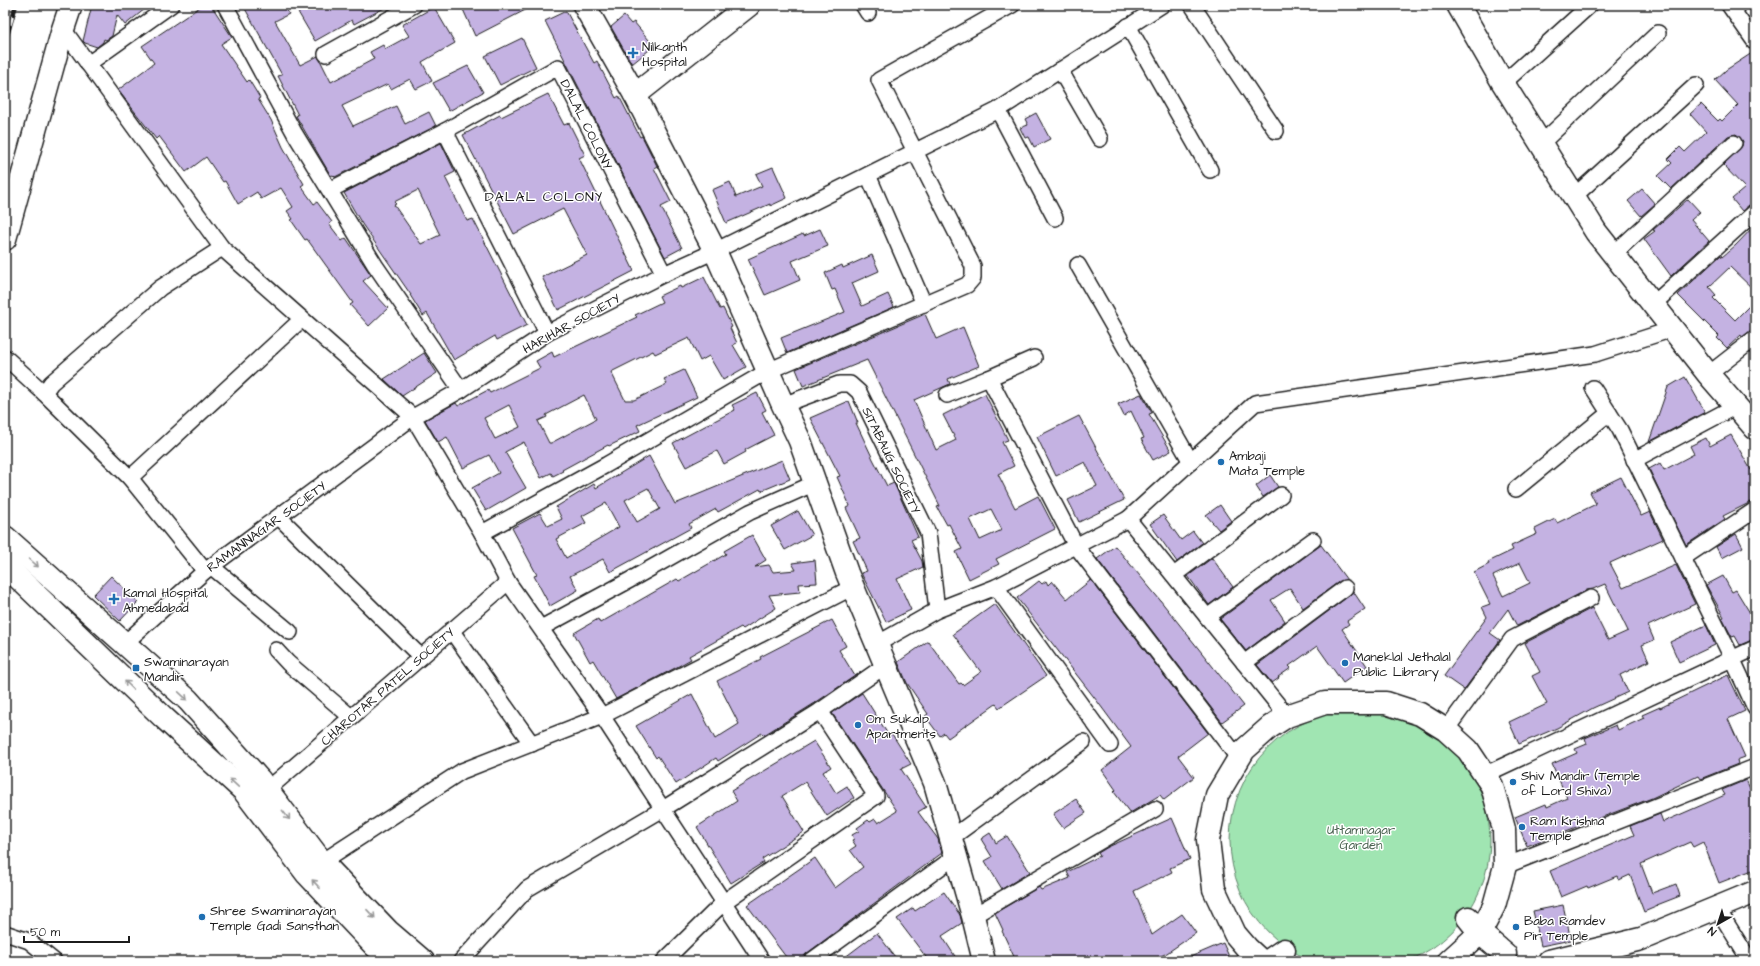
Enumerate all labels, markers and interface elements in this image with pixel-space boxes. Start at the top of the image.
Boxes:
place label: Nilkanth Hospital [642,38,688,71]
marker: Nilkanth Hospital [627,47,639,59]
street label: DALAL COLONY [556,76,617,173]
district label: DALAL COLONY [485,187,603,207]
street label: HARIHAR SOCIETY [519,290,624,358]
street label: SITABAUG SOCIETY [857,404,925,517]
place label: Ambaji Mata Temple [1229,447,1305,480]
marker: Ambaji Mata Temple [1216,457,1226,467]
street label: RAMANNAGAR SOCIETY [203,477,330,576]
one-way arrow [29,558,39,567]
place label: Kamal Hospital, Ahmedabad [123,584,209,617]
marker: Kamal Hospital, Ahmedabad [108,593,120,605]
street label: CHAROTAR PATEL SOCIETY [317,624,458,750]
place label: Maneklal Jethalal Public Library [1353,648,1451,682]
place label: Swaminarayan Mandir [144,653,229,686]
marker: Maneklal Jethalal Public Library [1340,658,1350,668]
marker: Swaminarayan Mandir [131,663,141,673]
one-way arrow [124,680,134,690]
one-way arrow [178,691,188,701]
place label: Om Sukalp Apartments [866,710,937,743]
marker: Om Sukalp Apartments [853,720,863,730]
place label: Shiv Mandir (Temple of Lord Shiva) [1521,767,1640,800]
marker: Shiv Mandir (Temple of Lord Shiva) [1508,777,1518,787]
one-way arrow [230,779,240,788]
one-way arrow [282,810,291,821]
place label: Ram Krishna Temple [1530,812,1605,845]
park label: Uttamnagar Garden [1327,821,1395,854]
marker: Ram Krishna Temple [1517,822,1527,832]
one-way arrow [311,879,321,889]
place label: Shree Swaminarayan Temple Gadi Sansthan [210,902,340,935]
north arrow [1698,904,1738,944]
one-way arrow [366,909,376,919]
marker: Shree Swaminarayan Temple Gadi Sansthan [197,912,207,922]
place label: Baba Ramdev Pir Temple [1524,912,1606,945]
scale bar [24,918,129,944]
marker: Baba Ramdev Pir Temple [1511,922,1521,932]
text: N [1705,923,1719,939]
text: 50 m [30,924,61,941]

